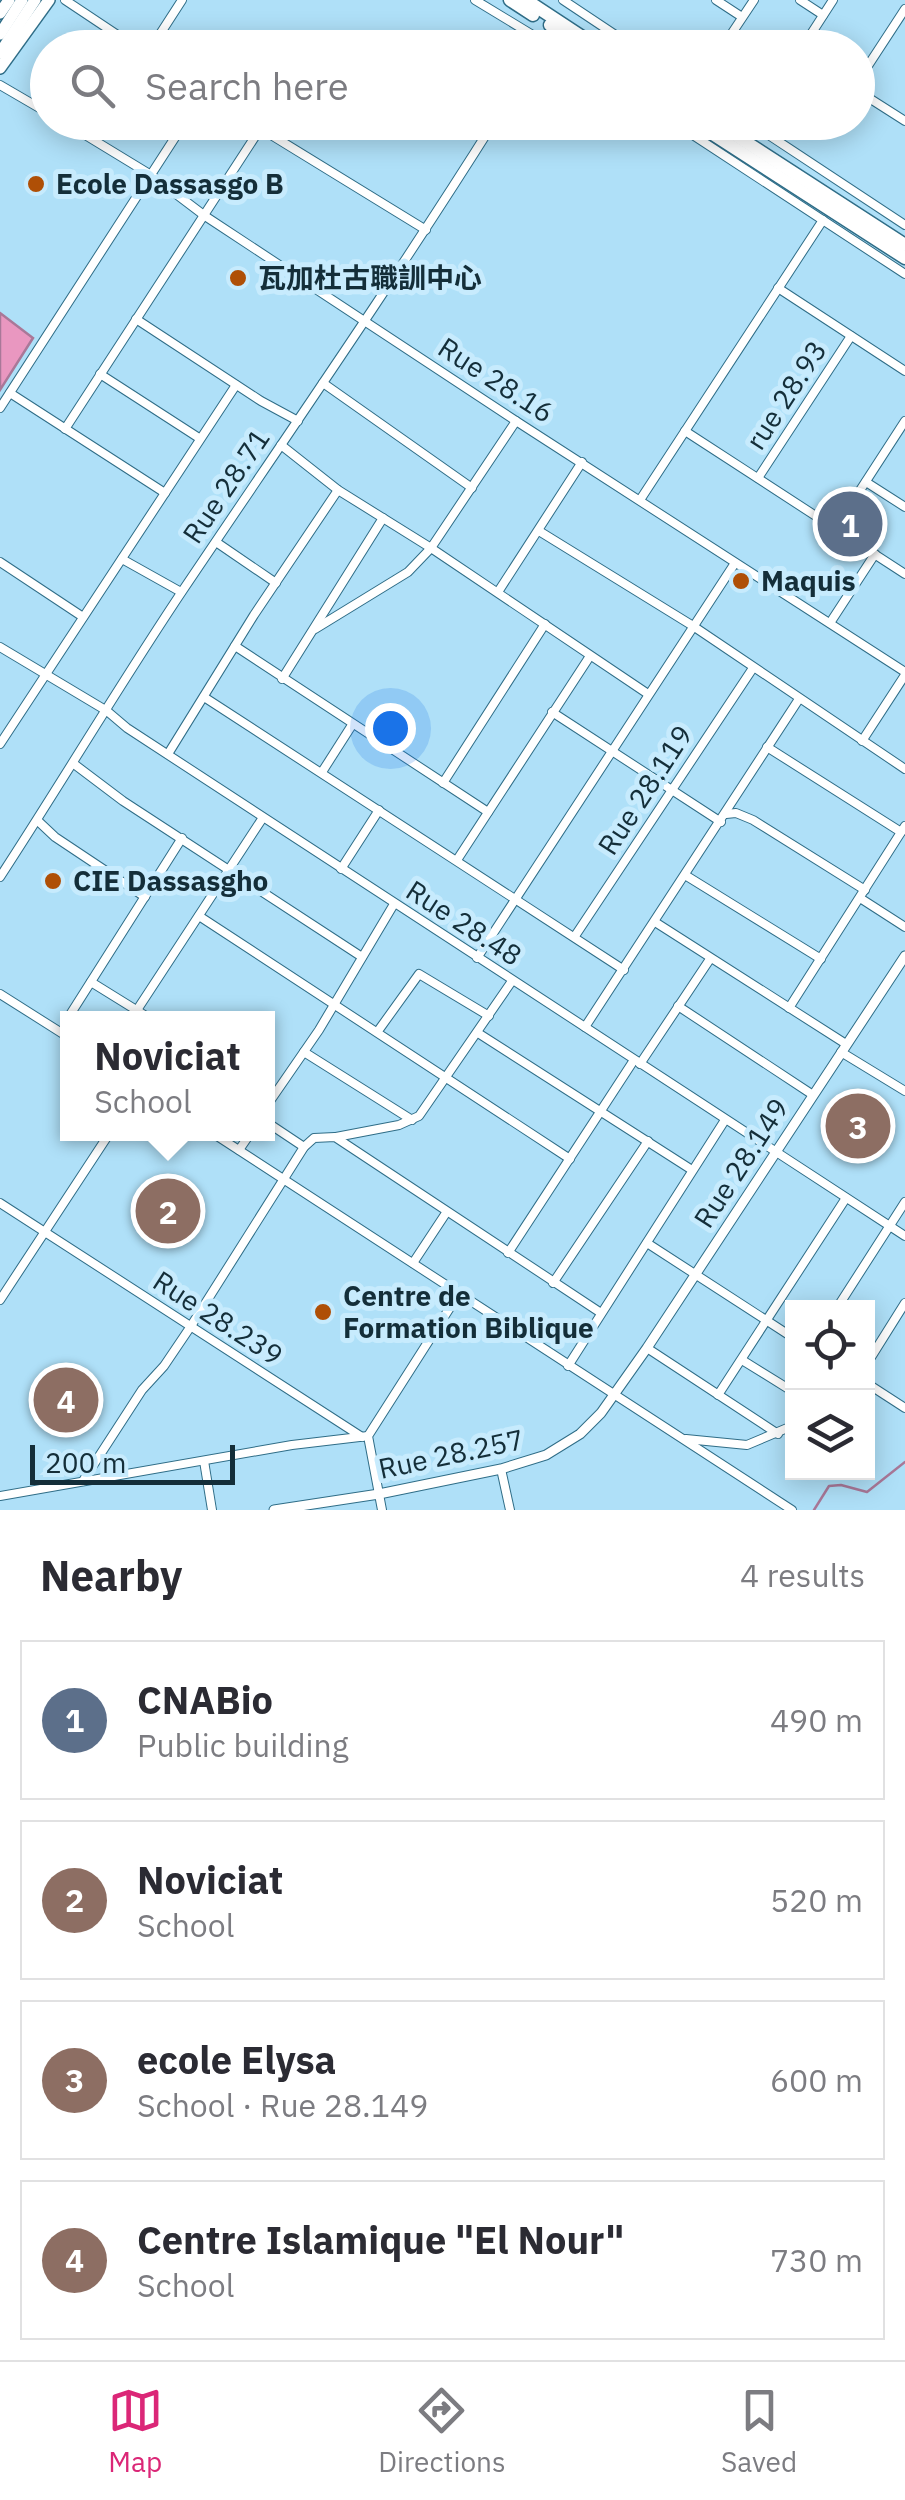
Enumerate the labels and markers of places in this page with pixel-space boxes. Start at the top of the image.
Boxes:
place label: Ecole Dassasgo B [56,165,284,202]
marker: Ecole Dassasgo B [25,173,47,195]
place label: 瓦加杜古職訓中心 [258,259,482,296]
marker: 瓦加杜古職訓中心 [227,267,249,289]
pin: 1 [818,486,882,562]
place label: Maquis [761,562,856,599]
marker: Maquis [730,570,752,592]
place label: CIE Dassasgho [73,862,268,899]
marker: CIE Dassasgho [42,870,64,892]
pin: 3 [826,1088,890,1164]
pin: 2 [136,1174,200,1248]
place label: Centre de Formation Biblique [343,1277,594,1346]
marker: Centre de Formation Biblique [312,1301,334,1323]
pin: 4 [34,1362,98,1438]

